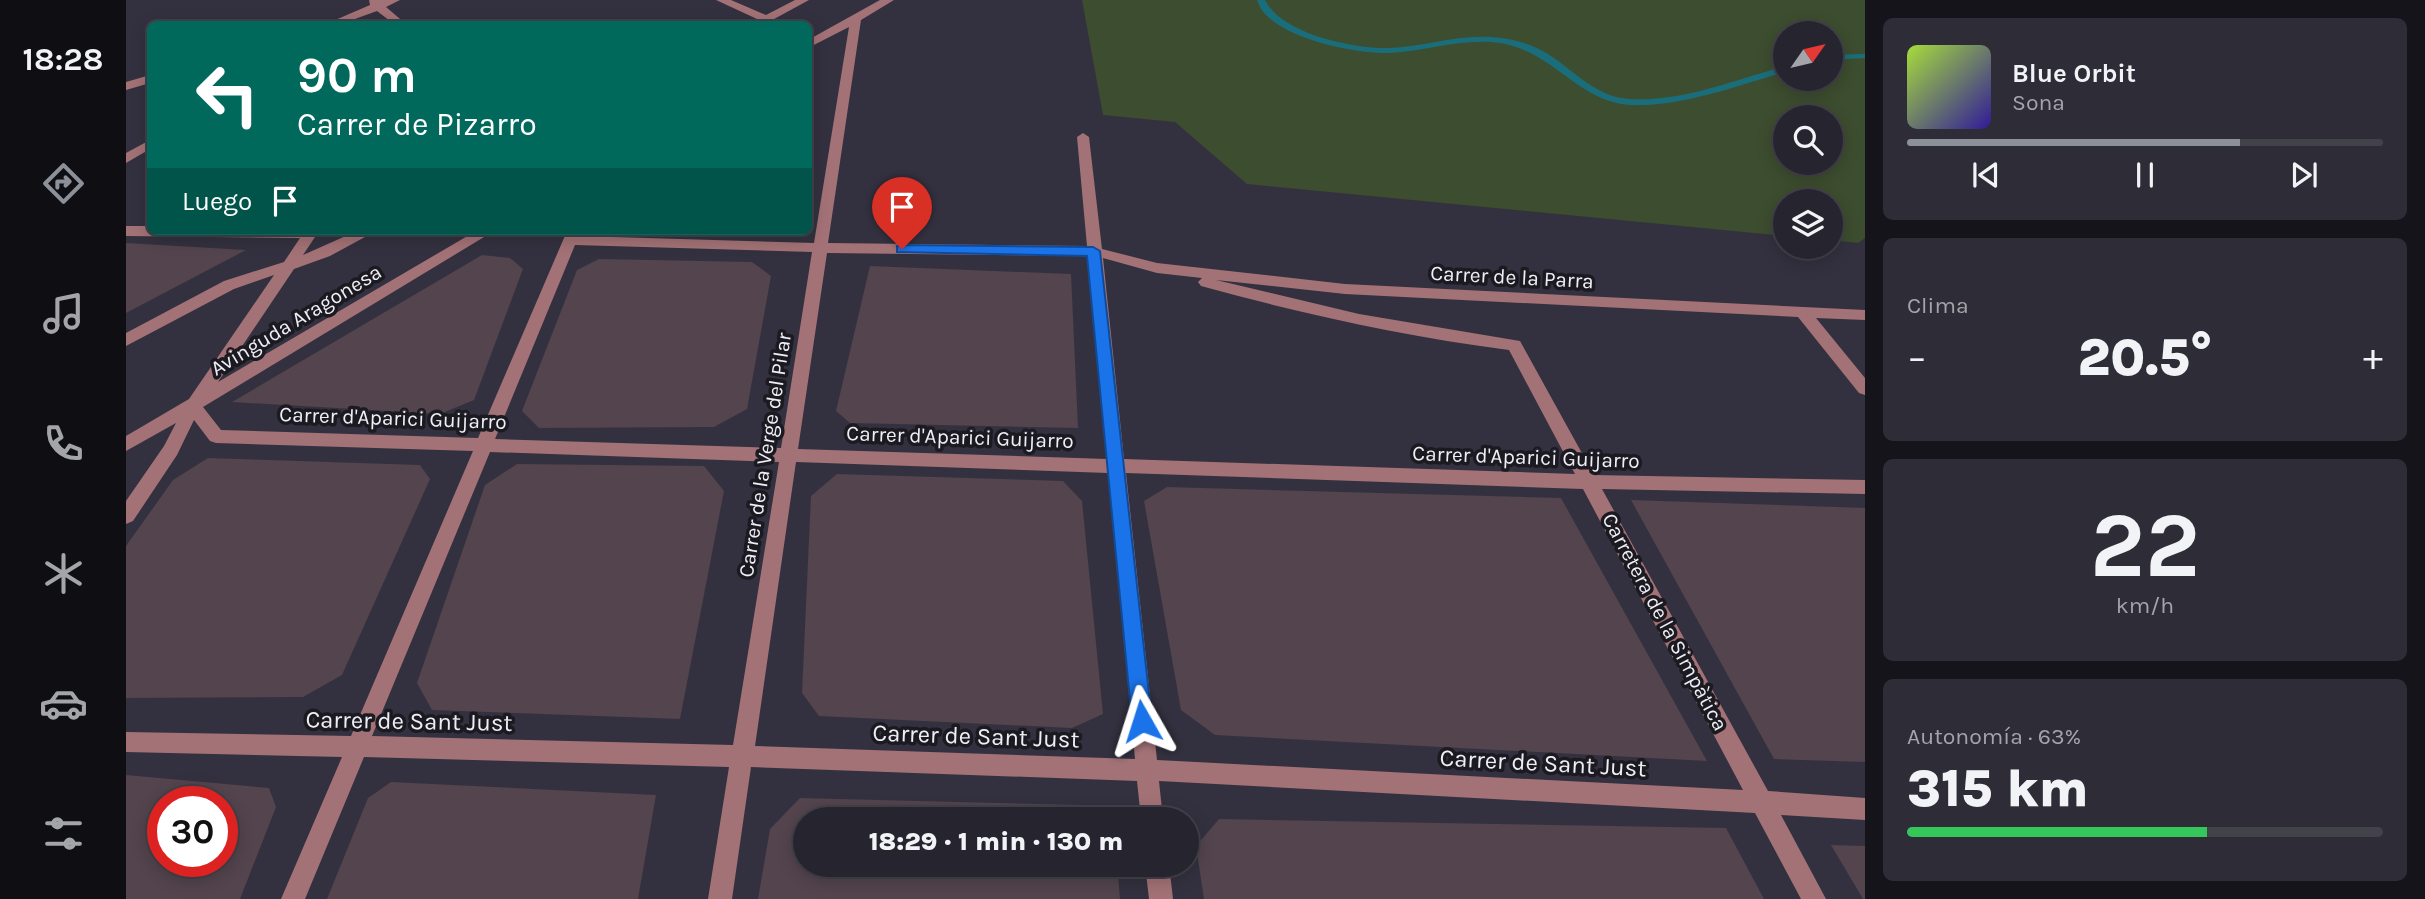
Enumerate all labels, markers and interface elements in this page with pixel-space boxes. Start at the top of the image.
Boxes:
north arrow [1773,21,1843,91]
map controls [1773,21,1843,259]
text: 18:28 [23,41,103,78]
text: 90 m [297,47,417,104]
icon: left [182,49,273,140]
text: Blue Orbit [2012,58,2136,89]
text: Sona [2012,89,2065,116]
button: search [1773,105,1843,175]
text: Carrer de Pizarro [297,106,537,143]
icon: previous [1967,156,2005,194]
icon: pause [2126,156,2164,194]
icon: next [2285,156,2323,194]
icon: directions [39,159,88,208]
pin [872,177,932,249]
icon: arrive [266,182,304,220]
text: Luego [182,186,252,217]
icon: arrive [883,188,921,226]
button: layers [1773,189,1843,259]
street label: Avinguda Aragonesa [206,259,386,381]
street label: Carrer de la Parra [1430,261,1594,293]
icon: music [39,289,88,338]
text: Clima [1907,292,1969,319]
text: 20.5° [2077,327,2213,388]
street label: Carrer de la Verge del Pilar [734,331,796,579]
text: − [1907,335,1927,380]
text: + [2363,335,2383,380]
street label: Carrer d'Aparici Guijarro [279,402,507,434]
icon: phone [39,419,88,468]
street label: Carrer d'Aparici Guijarro [846,421,1074,453]
street label: Carrer d'Aparici Guijarro [1412,441,1640,473]
text: 22 [2090,493,2200,599]
street label: Carretera de la Simpàtica [1597,509,1733,735]
icon: climate [39,549,88,598]
text: km/h [2116,592,2174,619]
icon: car [39,679,88,728]
position arrow [1105,684,1179,758]
street label: Carrer de Sant Just [305,705,513,737]
street label: Carrer de Sant Just [872,718,1080,754]
text: Autonomía · 63% [1907,723,2081,750]
street label: Carrer de Sant Just [1439,744,1647,782]
text: 315 km [1907,758,2089,819]
speed limit sign: 30 [147,786,238,877]
icon: filters [39,809,88,858]
text: 18:29 · 1 min · 130 m [869,826,1123,857]

